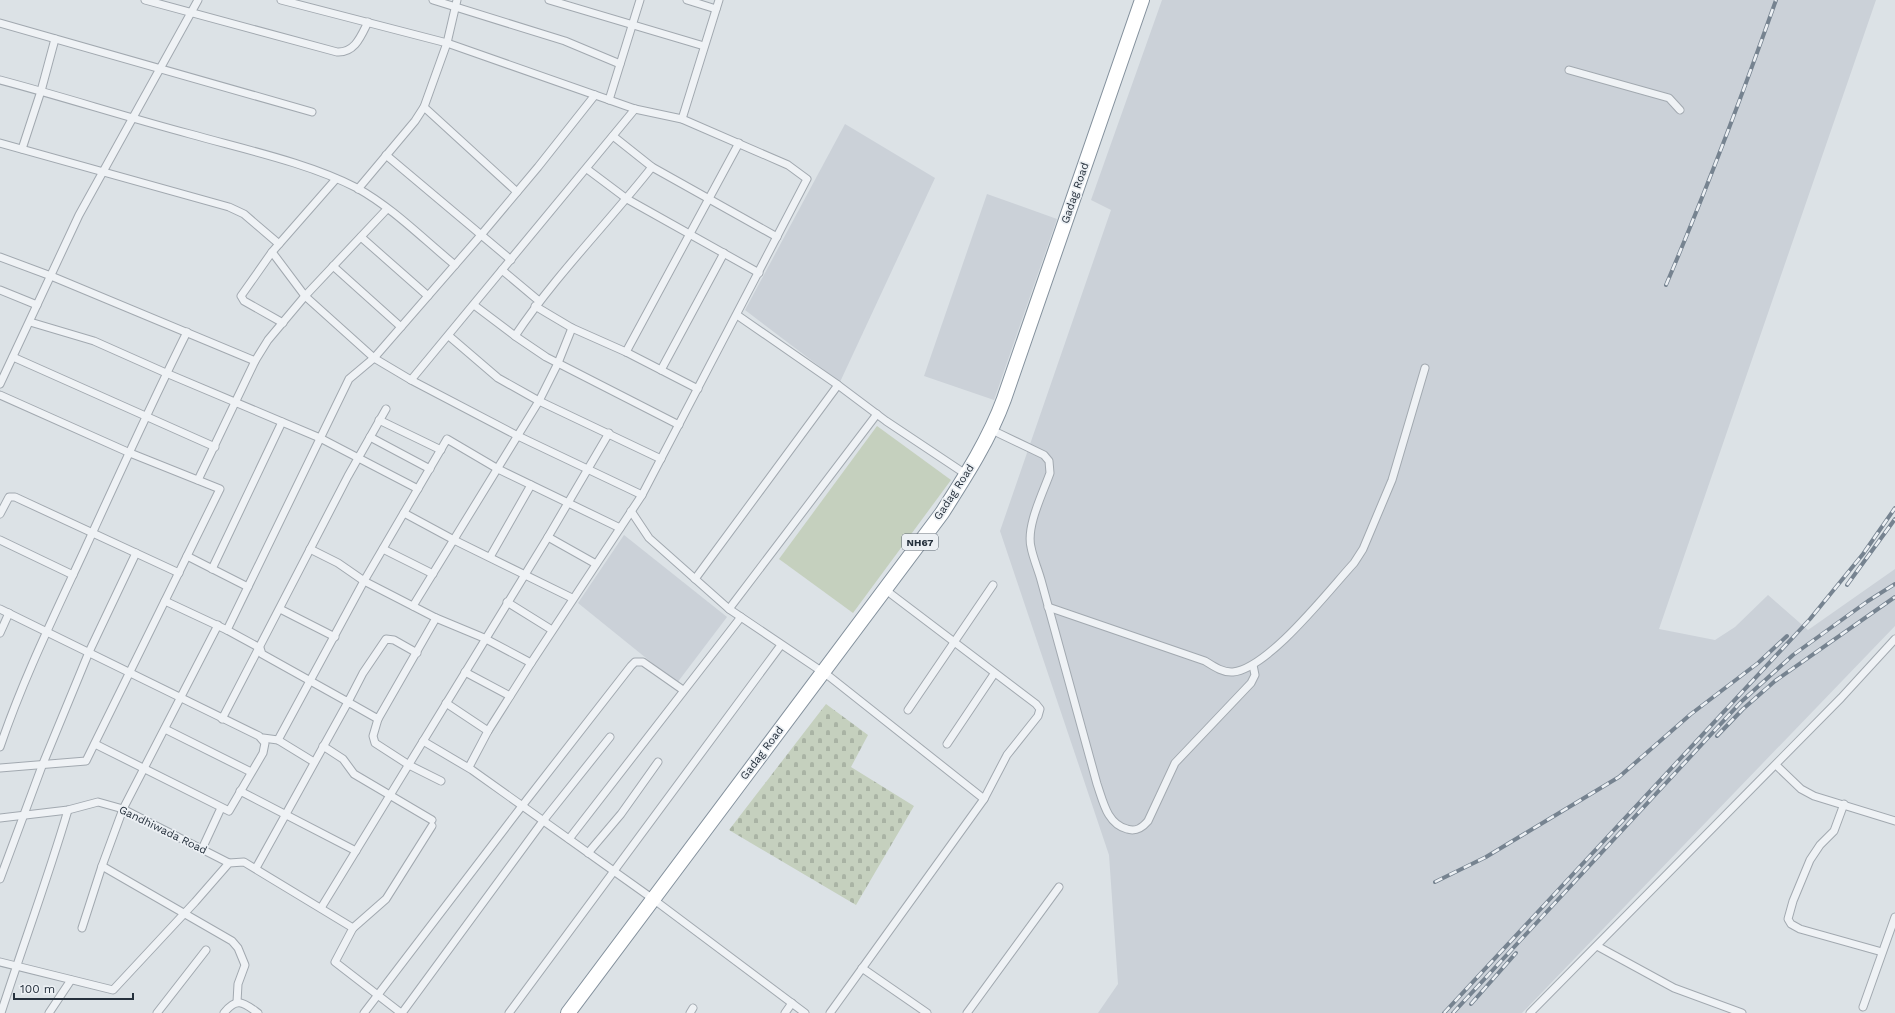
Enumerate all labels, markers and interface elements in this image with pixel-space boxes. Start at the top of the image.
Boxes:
street label: Gadag Road [1058,161,1092,225]
street label: Gadag Road [931,462,977,522]
road number: NH67 [902,534,938,550]
street label: Gadag Road [738,724,786,782]
street label: Gandhiwada Road [117,803,209,857]
scale bar [14,975,133,1001]
text: 100 m [20,982,55,996]

